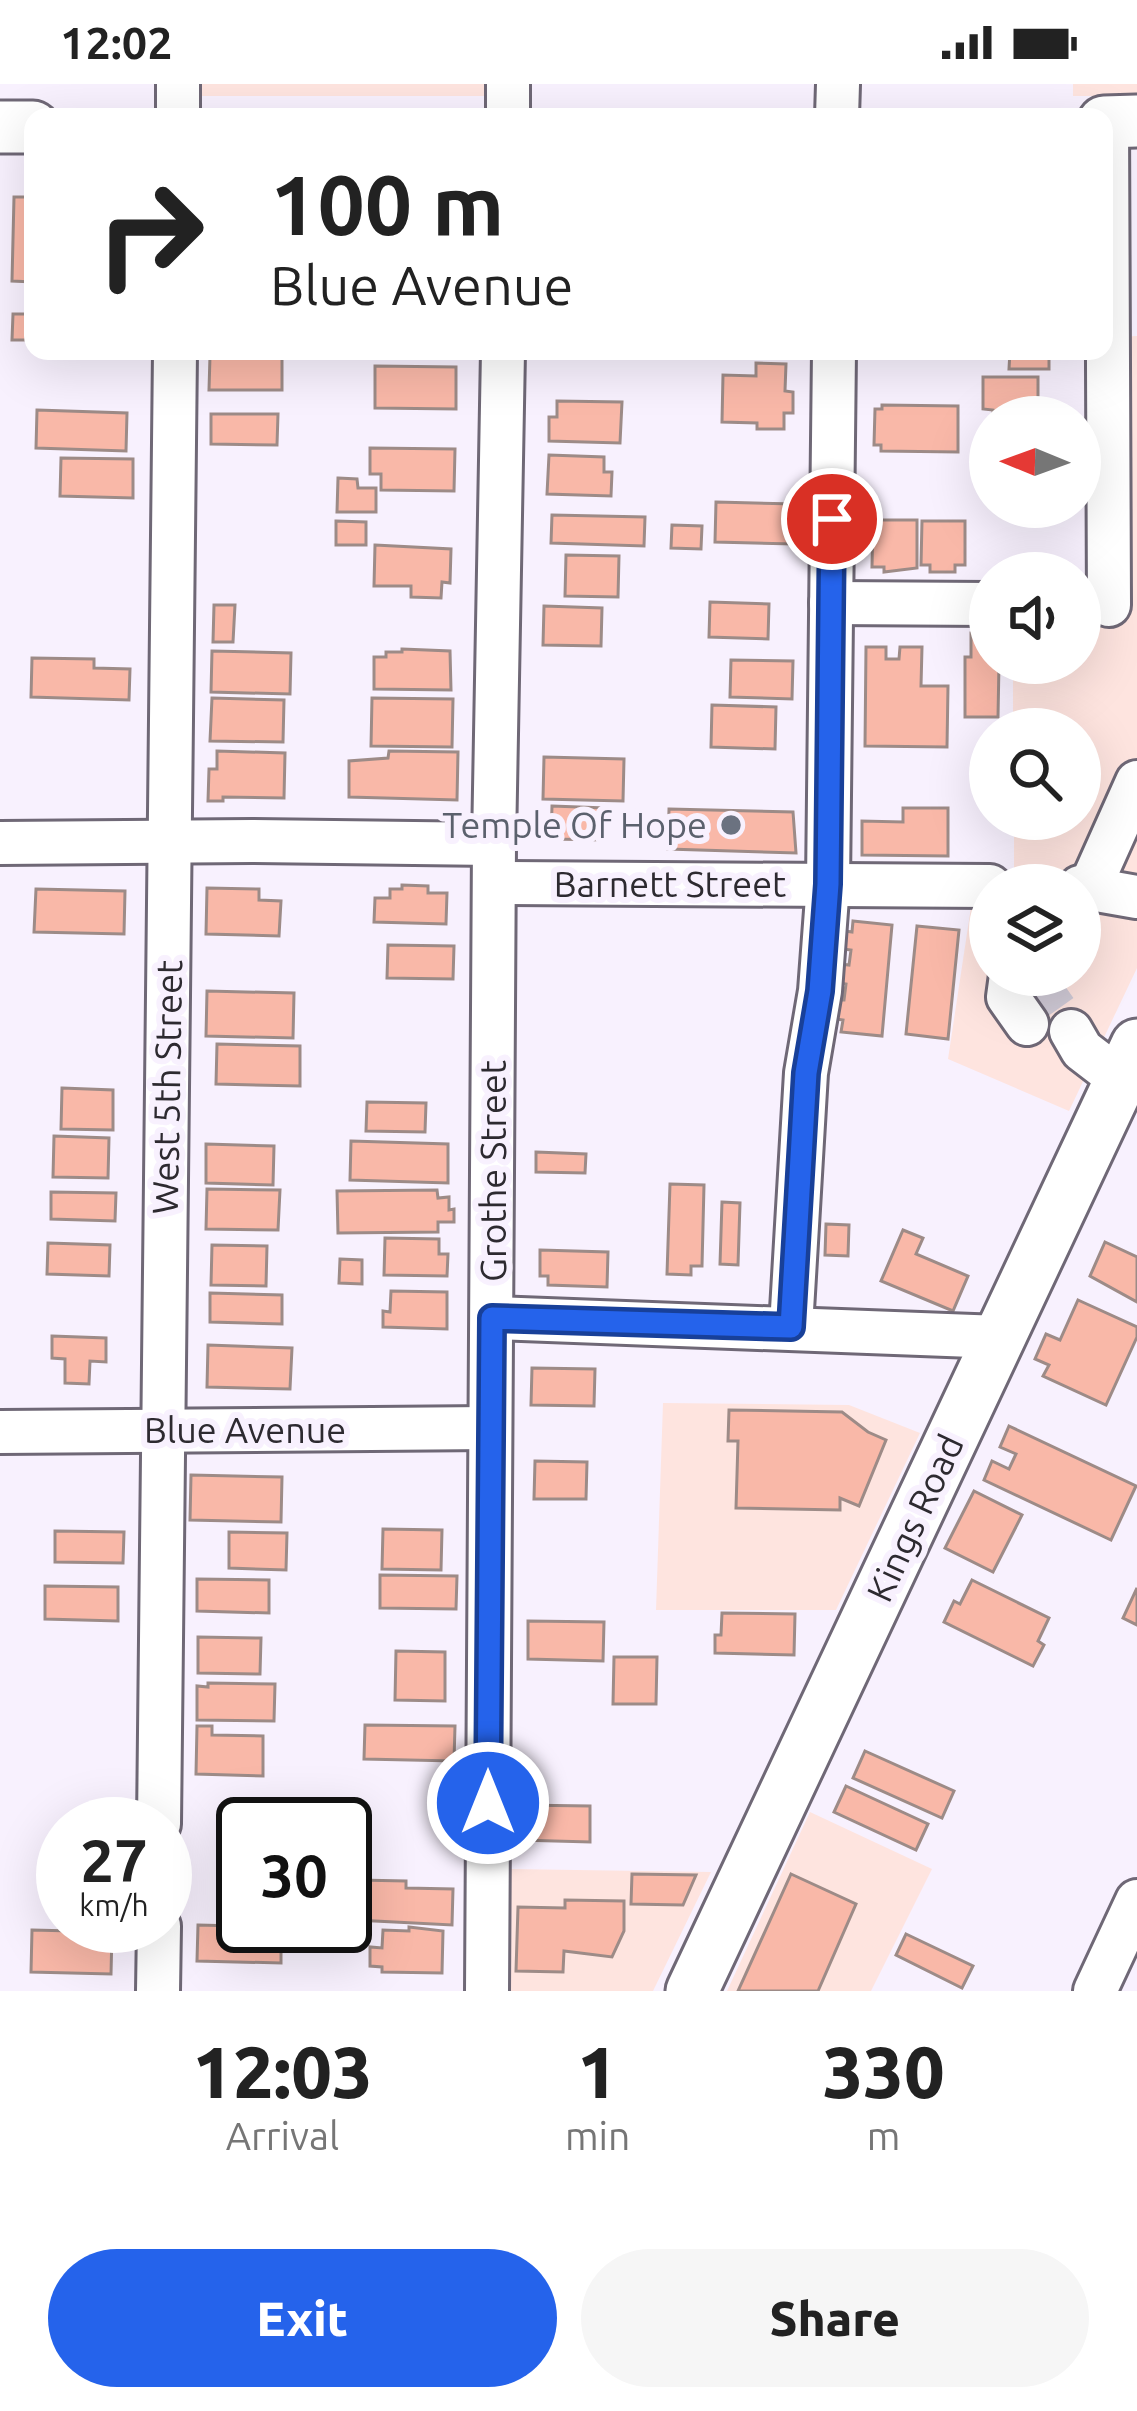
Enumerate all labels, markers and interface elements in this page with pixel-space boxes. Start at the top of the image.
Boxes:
text: 12:02 [60,17,173,68]
icon: right [72,156,228,312]
text: 100 m [270,157,504,251]
text: Blue Avenue [270,255,573,315]
north arrow [969,396,1101,528]
map controls [969,396,1101,996]
pin [781,468,883,570]
icon: arrive [799,486,865,552]
button: sound [969,552,1101,684]
button: search [969,708,1101,840]
place label: Temple Of Hope [442,804,707,845]
marker: Temple Of Hope [718,812,744,838]
street label: Barnett Street [554,863,786,904]
button: layers [969,864,1101,996]
street label: West 5th Street [144,959,189,1215]
street label: Grothe Street [472,1060,513,1282]
street label: Blue Avenue [144,1409,346,1450]
street label: Kings Road [858,1428,971,1608]
position arrow [425,1740,551,1866]
speed limit sign: 30 [216,1797,372,1953]
text: 27 [80,1826,148,1893]
text: km/h [79,1888,149,1922]
text: 12:03 [192,2031,373,2112]
text: 1 [577,2031,618,2112]
text: 330 [823,2031,945,2112]
text: Arrival [226,2114,339,2157]
text: min [565,2114,630,2157]
text: m [867,2114,900,2157]
button: Exit [48,2249,557,2387]
button: Share [581,2249,1089,2387]

